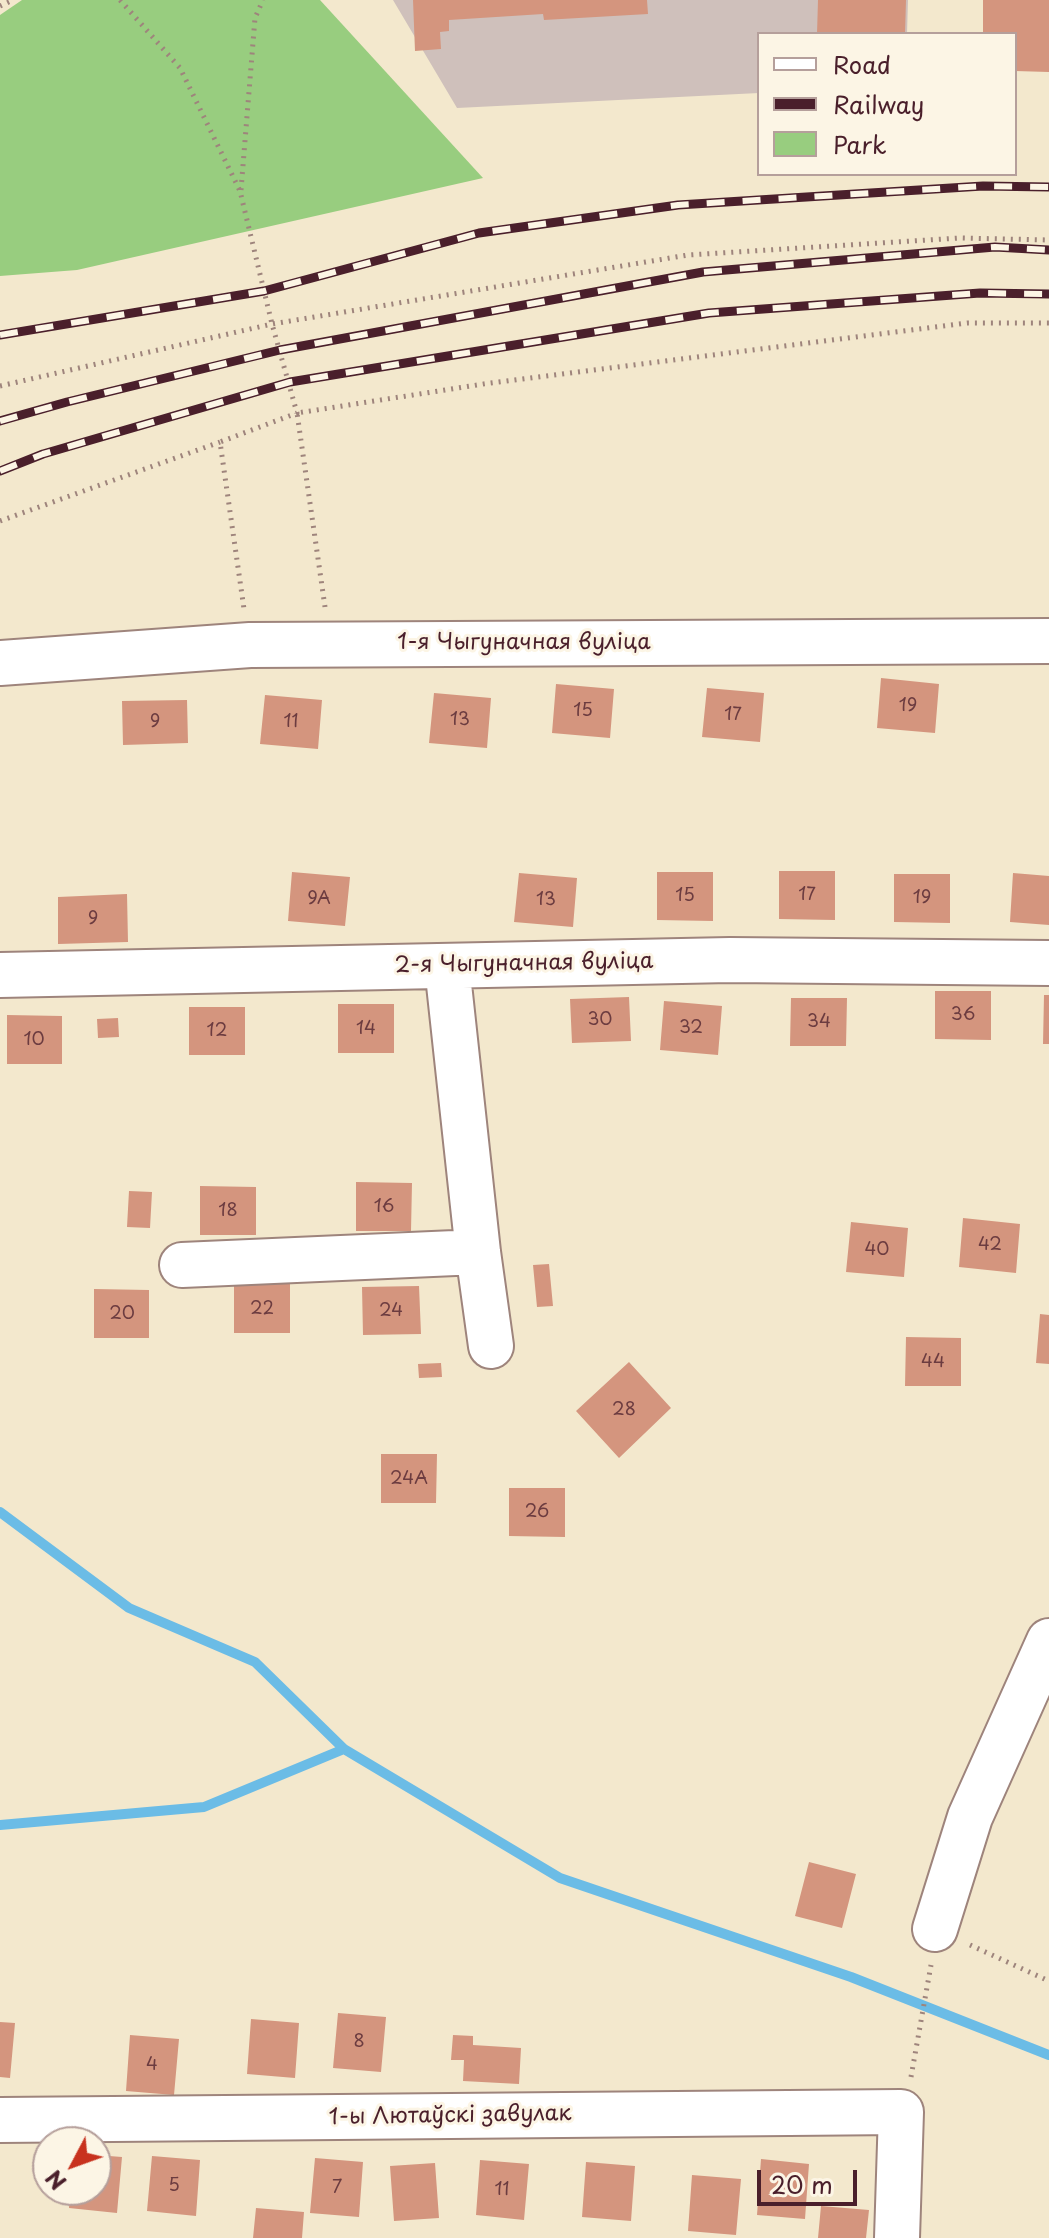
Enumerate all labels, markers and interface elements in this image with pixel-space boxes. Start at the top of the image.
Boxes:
legend [757,32,1017,176]
text: Road [833,46,891,82]
text: Railway [833,86,924,122]
text: Park [833,126,887,162]
street label: 1-я Чыгуначная вуліца [397,630,651,656]
house number: 19 [899,695,917,717]
house number: 15 [573,700,593,722]
house number: 17 [724,704,742,726]
house number: 13 [450,709,470,731]
house number: 9 [150,711,160,733]
house number: 11 [283,711,299,733]
house number: 17 [798,884,816,906]
house number: 15 [675,885,695,907]
house number: 19 [913,887,931,909]
house number: 9А [307,888,331,910]
house number: 13 [536,889,556,911]
house number: 9 [88,908,98,930]
street label: 2-я Чыгуначная вуліца [394,949,654,979]
house number: 36 [951,1004,975,1026]
house number: 30 [587,1009,613,1031]
house number: 34 [807,1011,831,1033]
house number: 32 [679,1017,703,1039]
house number: 14 [356,1018,376,1040]
house number: 12 [207,1020,227,1042]
house number: 10 [23,1029,45,1051]
house number: 16 [374,1196,394,1218]
house number: 18 [218,1200,238,1222]
house number: 42 [978,1234,1002,1256]
house number: 40 [864,1239,890,1261]
house number: 22 [250,1298,274,1320]
house number: 24 [379,1300,403,1322]
house number: 20 [109,1303,135,1325]
house number: 44 [921,1351,945,1373]
house number: 28 [612,1399,636,1421]
house number: 24А [390,1468,428,1490]
house number: 26 [525,1501,549,1523]
house number: 8 [353,2031,365,2053]
house number: 4 [146,2054,158,2076]
street label: 1-ы Лютаўскі завулак [328,2101,572,2131]
north arrow [32,2126,112,2206]
scale bar [761,2154,861,2204]
text: N [37,2163,73,2198]
text: 20 m [771,2166,833,2202]
house number: 5 [168,2175,180,2197]
house number: 7 [332,2177,342,2199]
house number: 11 [494,2179,510,2201]

